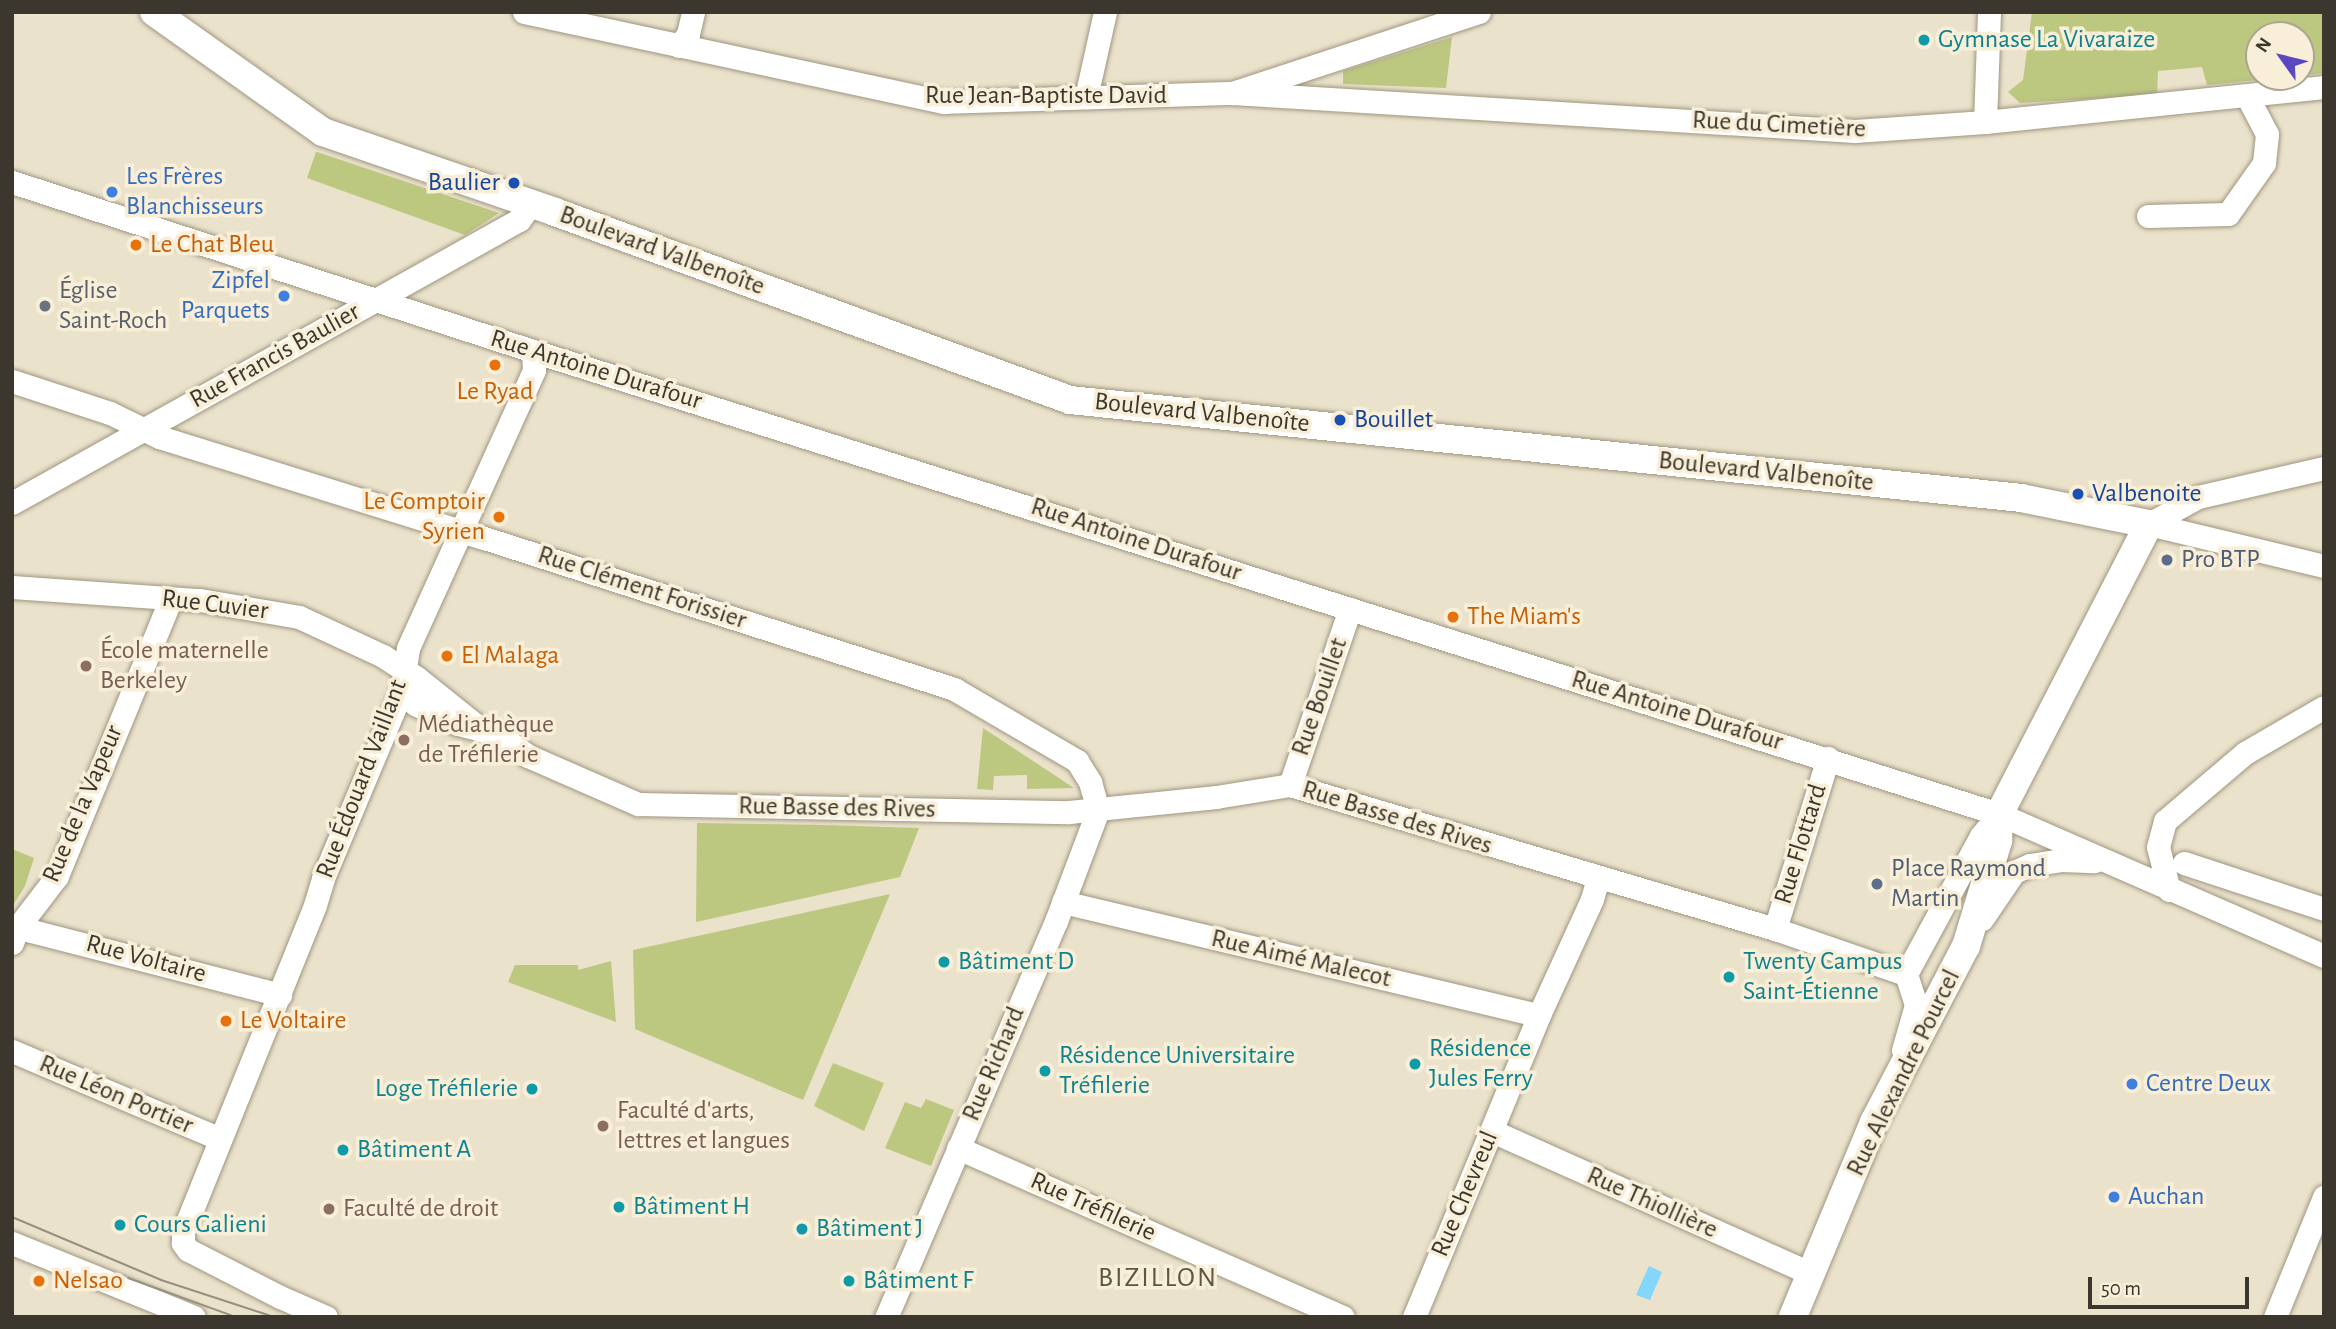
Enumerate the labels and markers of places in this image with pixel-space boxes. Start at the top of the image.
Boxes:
place label: Gymnase La Vivaraize [1938,24,2155,56]
marker: Gymnase La Vivaraize [1916,32,1932,48]
place label: Les Frères Blanchisseurs [126,161,264,222]
place label: Baulier [428,167,500,199]
marker: Baulier [506,175,522,191]
marker: Les Frères Blanchisseurs [104,184,120,200]
place label: Le Chat Bleu [150,229,274,261]
marker: Le Chat Bleu [128,237,144,253]
place label: Zipfel Parquets [181,265,270,326]
place label: Église Saint-Roch [59,275,167,336]
marker: Zipfel Parquets [276,288,292,304]
marker: Église Saint-Roch [37,298,53,314]
marker: Le Ryad [487,357,503,373]
place label: Le Ryad [457,376,533,408]
place label: Bouillet [1354,404,1433,436]
marker: Bouillet [1332,412,1348,428]
place label: Valbenoite [2092,478,2201,510]
place label: Le Comptoir Syrien [363,486,485,548]
marker: Valbenoite [2070,486,2086,502]
marker: Le Comptoir Syrien [491,509,507,525]
place label: Pro BTP [2181,544,2260,576]
marker: Pro BTP [2159,552,2175,568]
place label: The Miam's [1467,601,1581,633]
marker: The Miam's [1445,609,1461,625]
place label: École maternelle Berkeley [100,635,269,696]
place label: El Malaga [461,640,559,672]
marker: El Malaga [439,648,455,664]
marker: École maternelle Berkeley [78,658,94,674]
place label: Médiathèque de Tréfilerie [418,709,554,770]
marker: Médiathèque de Tréfilerie [396,732,412,748]
place label: Place Raymond Martin [1891,853,2046,914]
marker: Place Raymond Martin [1869,876,1885,892]
place label: Bâtiment D [958,946,1074,978]
place label: Twenty Campus Saint-Étienne [1743,946,1902,1007]
marker: Bâtiment D [936,954,952,970]
marker: Twenty Campus Saint-Étienne [1721,969,1737,985]
place label: Le Voltaire [240,1005,346,1037]
marker: Le Voltaire [218,1013,234,1029]
place label: Résidence Jules Ferry [1429,1033,1533,1094]
place label: Résidence Universitaire Tréfilerie [1059,1040,1295,1102]
marker: Résidence Jules Ferry [1407,1056,1423,1072]
marker: Résidence Universitaire Tréfilerie [1037,1063,1053,1079]
place label: Centre Deux [2146,1068,2271,1100]
place label: Loge Tréfilerie [375,1073,518,1105]
marker: Centre Deux [2124,1076,2140,1092]
marker: Loge Tréfilerie [524,1081,540,1097]
place label: Faculté d'arts, lettres et langues [617,1095,790,1156]
marker: Faculté d'arts, lettres et langues [595,1118,611,1134]
place label: Bâtiment A [357,1134,471,1166]
marker: Bâtiment A [335,1142,351,1158]
place label: Auchan [2128,1181,2204,1213]
marker: Auchan [2106,1189,2122,1205]
place label: Bâtiment H [633,1191,750,1223]
place label: Faculté de droit [343,1193,498,1225]
marker: Bâtiment H [611,1199,627,1215]
marker: Faculté de droit [321,1201,337,1217]
place label: Cours Galieni [134,1209,267,1241]
place label: Bâtiment J [816,1213,923,1245]
marker: Cours Galieni [112,1217,128,1233]
marker: Bâtiment J [794,1221,810,1237]
place label: Nelsao [53,1265,123,1297]
place label: Bâtiment F [863,1265,974,1297]
marker: Nelsao [31,1273,47,1289]
marker: Bâtiment F [841,1273,857,1289]

